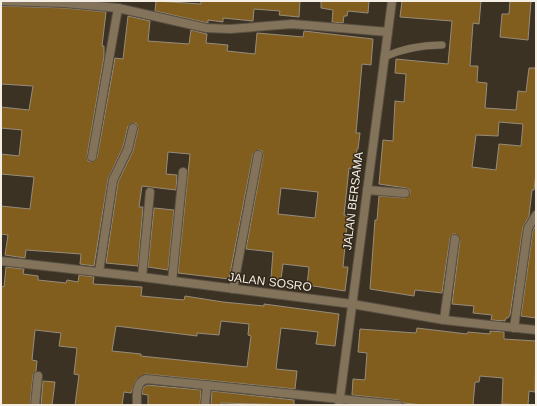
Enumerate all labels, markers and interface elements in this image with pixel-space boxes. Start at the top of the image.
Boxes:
street label: JALAN BERSAMA [340,151,366,251]
street label: JALAN SOSRO [227,270,313,294]

